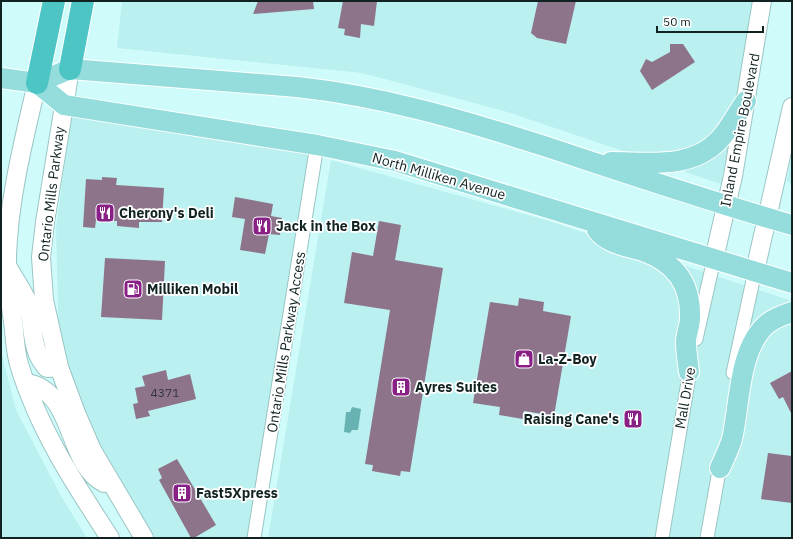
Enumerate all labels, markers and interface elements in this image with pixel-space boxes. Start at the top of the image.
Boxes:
scale bar [657,8,763,34]
text: 50 m [663,14,691,29]
street label: Inland Empire Boulevard [716,52,764,208]
street label: Ontario Mills Parkway [34,125,68,263]
street label: North Milliken Avenue [370,148,508,204]
restaurant icon: Cherony's Deli [94,202,116,224]
place label: Cherony's Deli [119,204,214,222]
restaurant icon: Jack in the Box [251,215,273,237]
place label: Jack in the Box [276,217,376,235]
street label: Ontario Mills Parkway Access [263,250,309,434]
fuel station icon: Milliken Mobil [122,278,144,300]
place label: Milliken Mobil [147,280,238,298]
shop icon: La-Z-Boy [513,348,535,370]
place label: La-Z-Boy [538,350,597,368]
street label: Mall Drive [671,366,699,430]
building icon: Ayres Suites [390,376,412,398]
place label: Ayres Suites [415,378,497,396]
house number: 4371 [151,385,179,400]
restaurant icon: Raising Cane's [622,408,644,430]
place label: Raising Cane's [523,410,619,428]
building icon: Fast5Xpress [171,482,193,504]
place label: Fast5Xpress [196,484,278,502]

